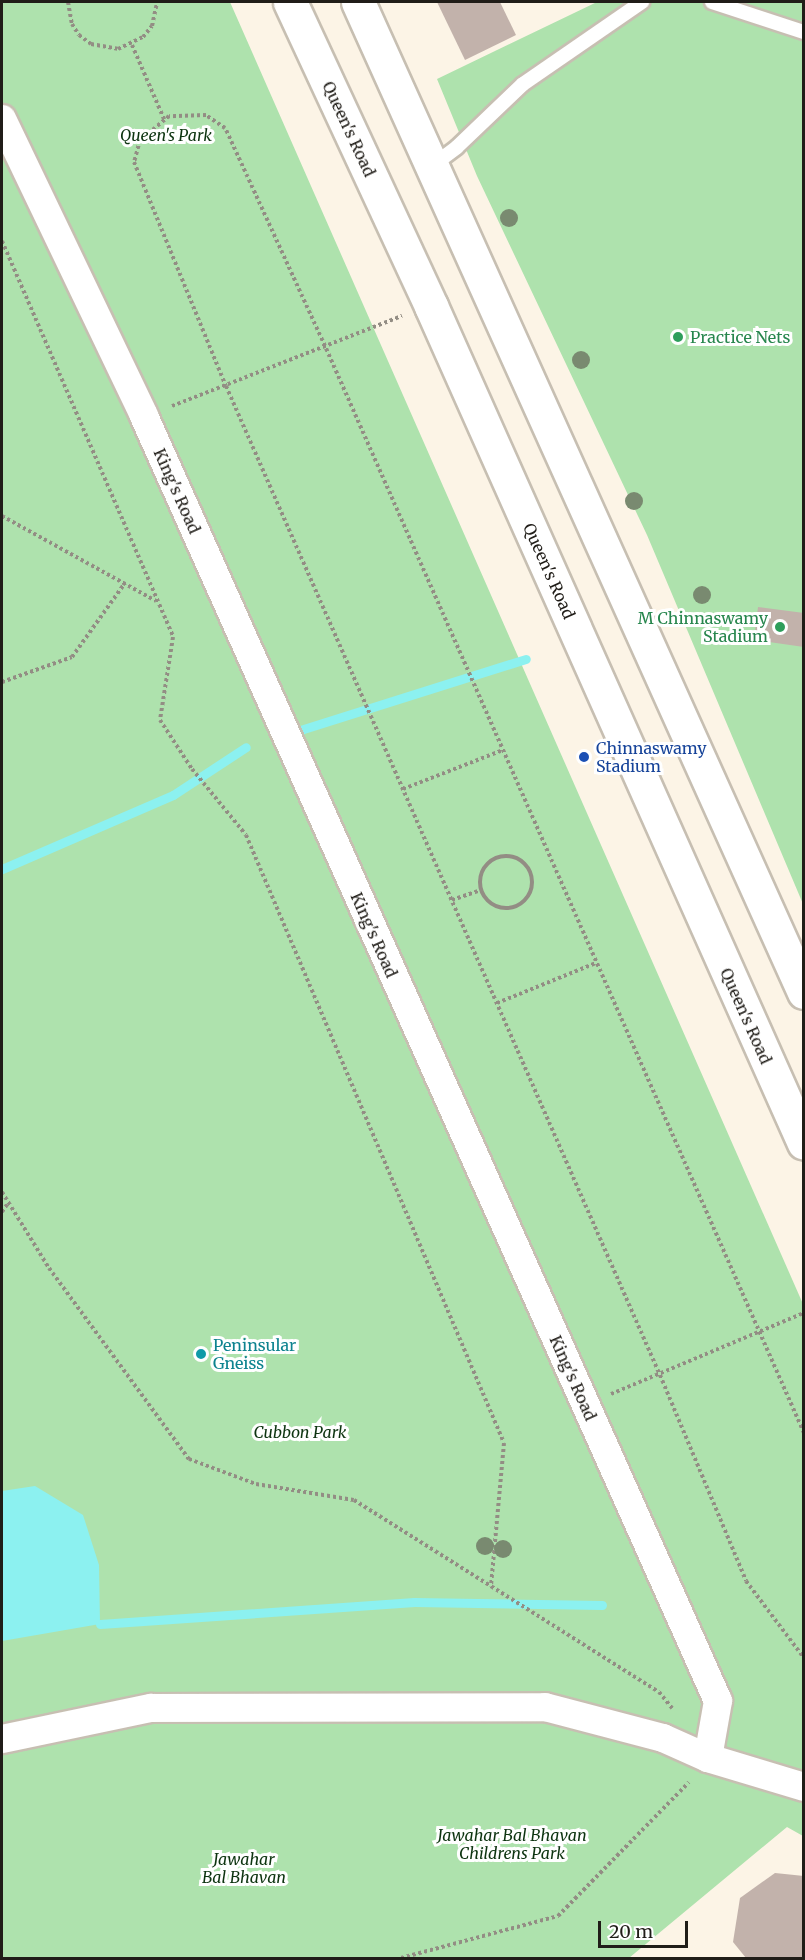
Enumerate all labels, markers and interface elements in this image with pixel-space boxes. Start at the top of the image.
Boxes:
street label: Queen's Road [319,78,379,180]
park label: Queen's Park [120,125,212,145]
place label: Practice Nets [690,327,790,347]
marker: Practice Nets [671,330,685,344]
street label: King's Road [150,445,204,537]
street label: Queen's Road [519,520,579,622]
place label: M Chinnaswamy Stadium [638,608,768,646]
marker: M Chinnaswamy Stadium [773,620,787,634]
place label: Chinnaswamy Stadium [596,738,707,776]
marker: Chinnaswamy Stadium [577,750,591,764]
street label: King's Road [347,889,401,981]
street label: Queen's Road [716,965,776,1067]
street label: King's Road [546,1332,600,1424]
place label: Peninsular Gneiss [213,1335,296,1373]
marker: Peninsular Gneiss [194,1347,208,1361]
park label: Cubbon Park [253,1422,347,1442]
park label: Jawahar Bal Bhavan Childrens Park [437,1825,587,1863]
park label: Jawahar Bal Bhavan [202,1849,286,1887]
scale bar [601,1909,691,1947]
text: 20 m [609,1920,653,1943]

